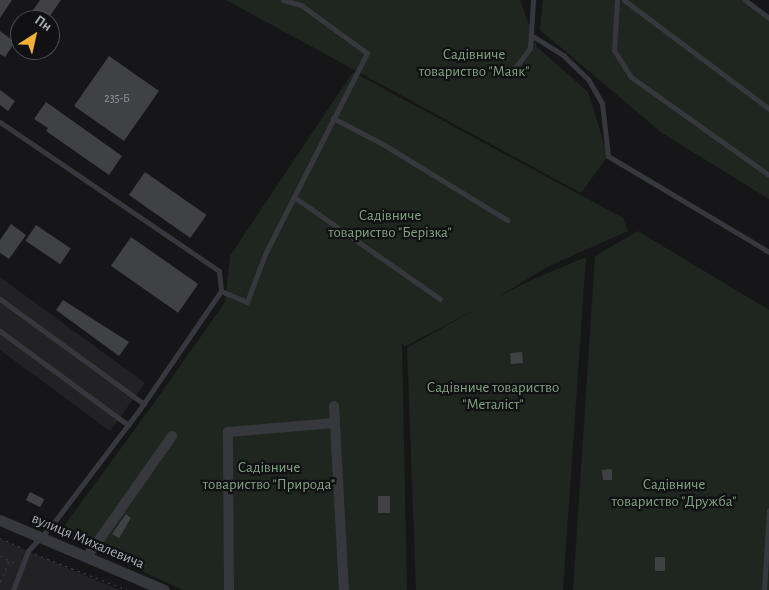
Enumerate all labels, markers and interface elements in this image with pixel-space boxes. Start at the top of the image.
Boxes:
north arrow [10,10,60,60]
text: Пн [32,13,54,34]
park label: Садівниче товариство "Маяк" [419,45,529,80]
house number: 235-Б [104,92,130,106]
park label: Садівниче товариство "Берізка" [328,206,452,241]
park label: Садівниче товариство "Металіст" [427,378,559,413]
park label: Садівниче товариство "Природа" [203,458,335,493]
park label: Садівниче товариство "Дружба" [612,475,736,510]
street label: вулиця Михалевича [29,509,147,573]

